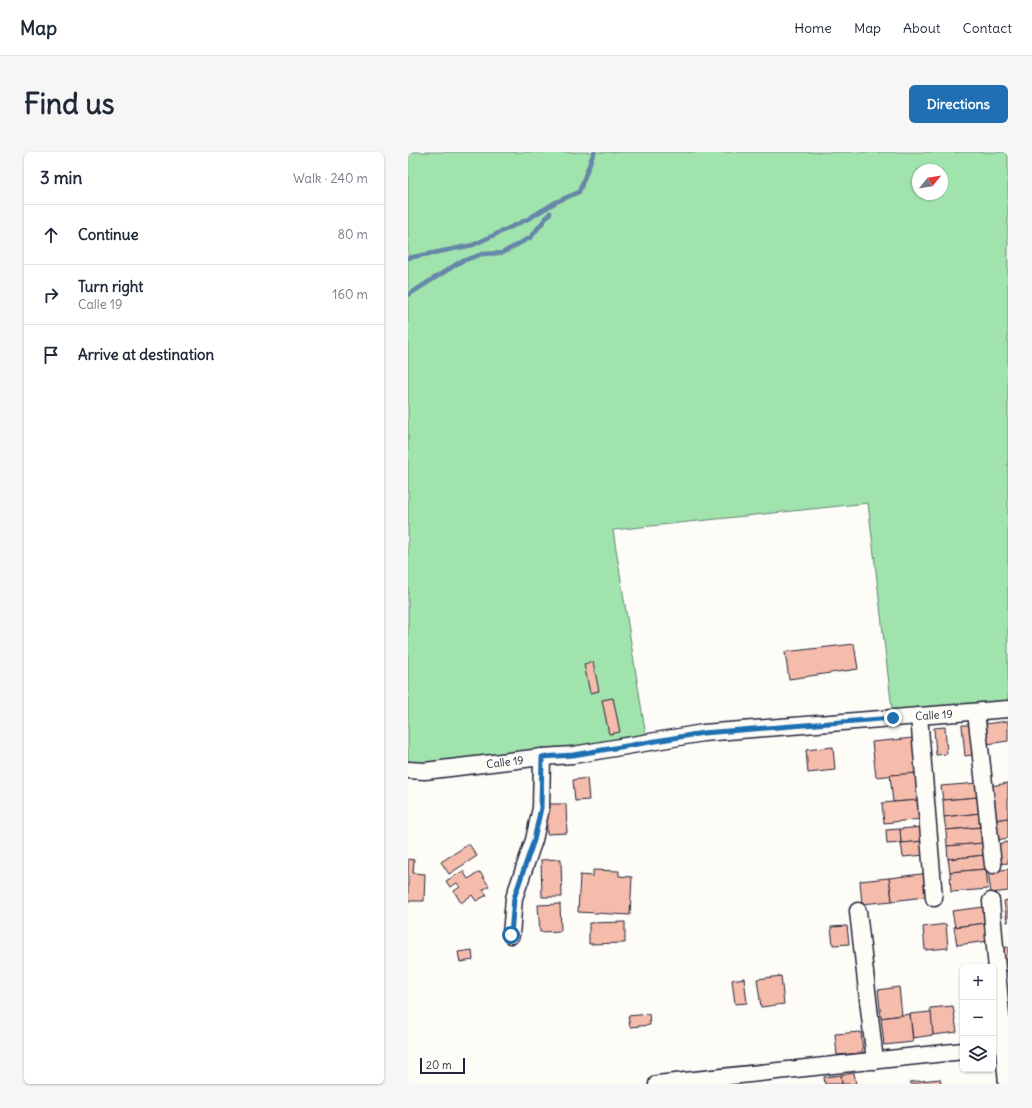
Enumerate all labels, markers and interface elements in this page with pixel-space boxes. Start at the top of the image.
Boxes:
text: Map [20,16,57,40]
text: Home [794,19,832,37]
text: Map [854,19,881,37]
text: About [903,19,941,37]
text: Contact [963,19,1012,37]
button: Directions [909,85,1008,123]
text: Find us [24,86,115,122]
north arrow [912,164,948,200]
text: 3 min [40,167,82,189]
text: Walk · 240 m [293,170,368,187]
icon: ahead [40,224,62,246]
text: Continue [78,225,139,244]
text: 80 m [337,226,368,243]
text: Turn right [78,277,143,296]
icon: right [40,284,62,306]
text: 160 m [332,286,368,303]
text: Calle 19 [78,296,122,313]
icon: arrive [40,344,62,366]
text: Arrive at destination [78,345,214,364]
street label: Calle 19 [915,707,953,723]
route end [884,709,902,727]
street label: Calle 19 [485,753,525,771]
route start [502,926,520,944]
map controls [960,964,996,1072]
button: + [960,964,996,1000]
button: − [960,1000,996,1036]
button: layers [960,1036,996,1072]
scale bar [420,1056,465,1075]
text: 20 m [426,1058,452,1072]

